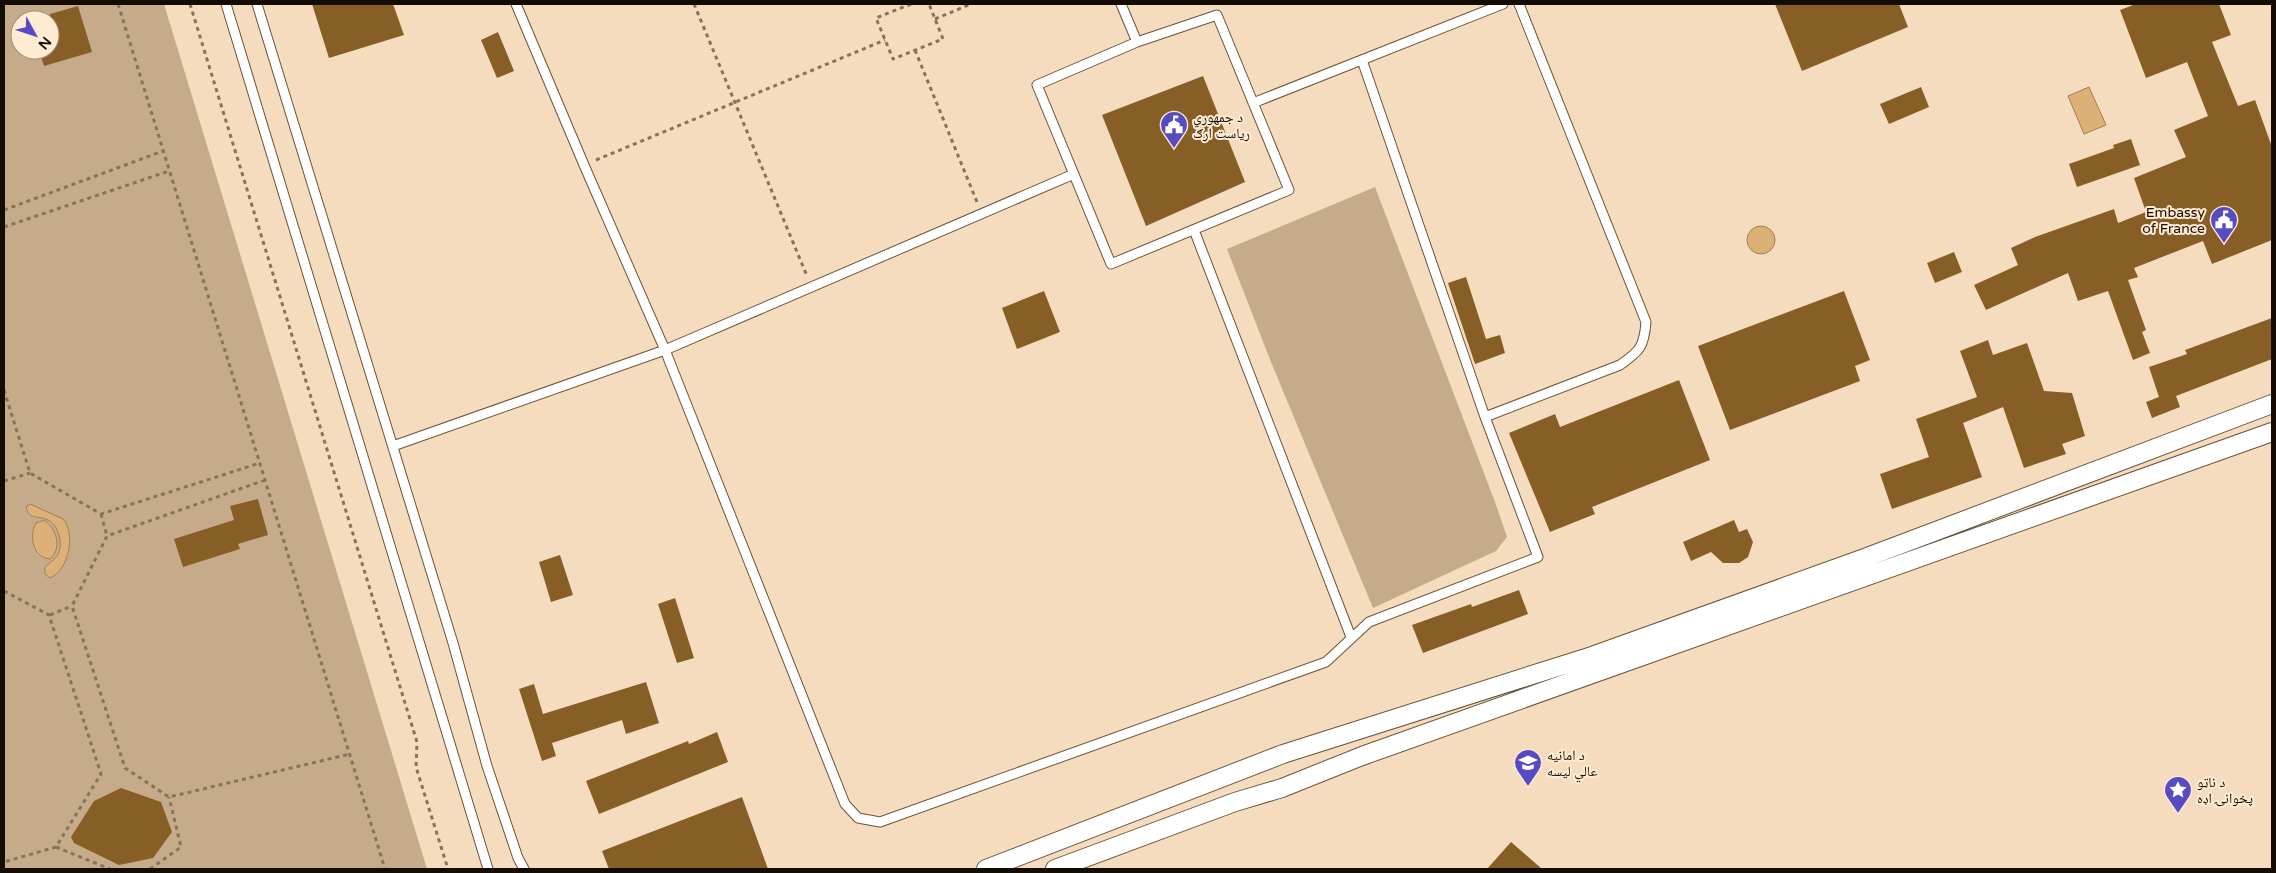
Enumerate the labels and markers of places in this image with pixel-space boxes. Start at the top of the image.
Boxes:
place label: د جمهوري ریاست ارګ [1193,109,1250,142]
public building icon: د جمهوري ریاست ارګ [1159,110,1189,149]
place label: Embassy of France [2142,204,2205,237]
public building icon: Embassy of France [2209,205,2239,244]
place label: د امانیه عالي لیسه [1547,747,1597,782]
school or university icon: د امانیه عالي لیسه [1513,748,1543,787]
place label: د ناټو پخوانۍ اډه [2197,774,2253,807]
place icon: د ناټو پخوانۍ اډه [2163,775,2193,814]

